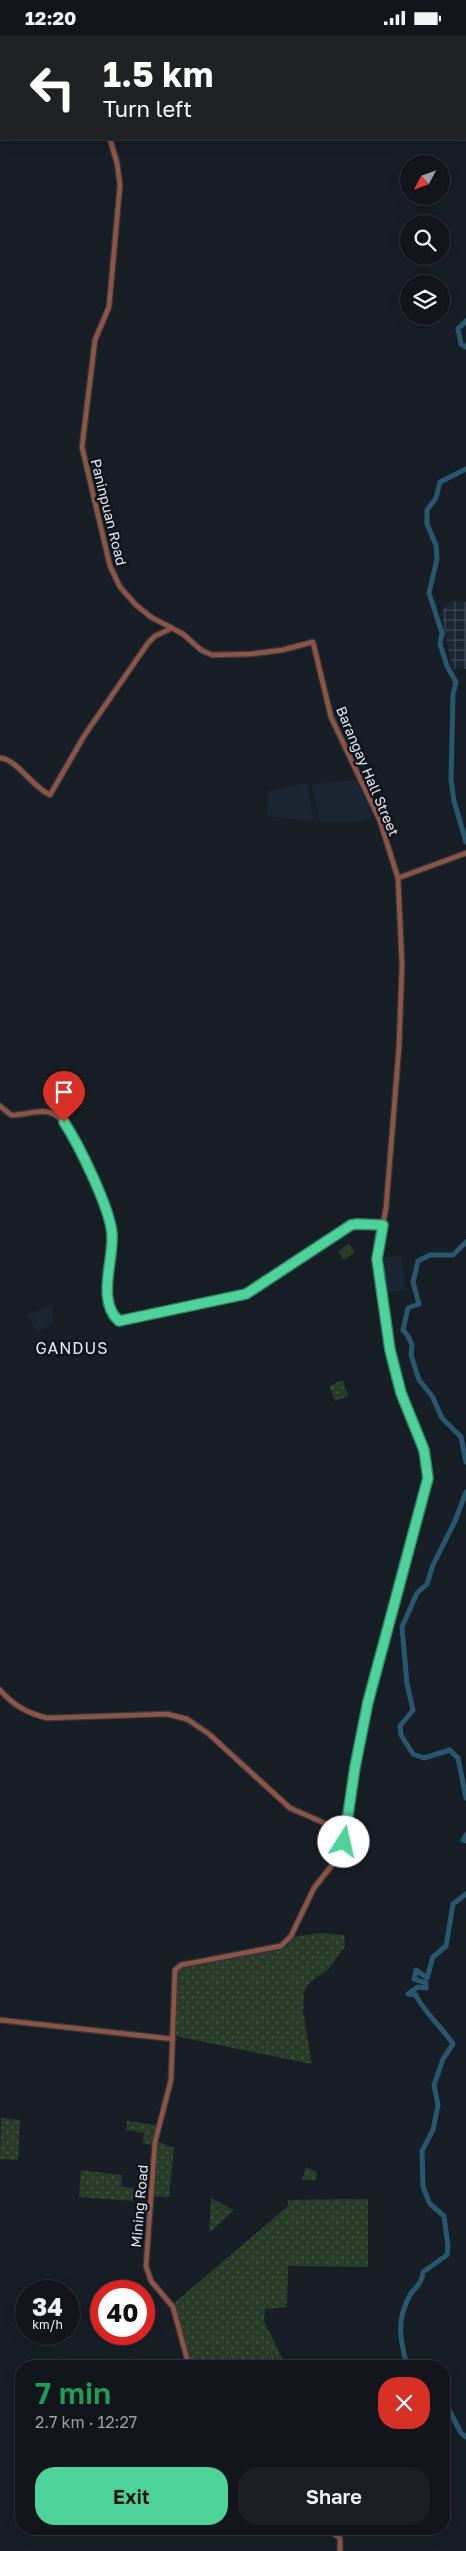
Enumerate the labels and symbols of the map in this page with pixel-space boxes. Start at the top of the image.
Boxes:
north arrow [400,155,450,205]
street label: Paninpuan Road [88,457,130,567]
street label: Barangay Hall Street [333,704,403,838]
pin [43,1071,85,1122]
district label: GANDUS [36,1338,108,1358]
position arrow [317,1815,369,1867]
street label: Mining Road [127,2164,151,2248]
speed limit sign: 40 [90,2280,155,2345]

